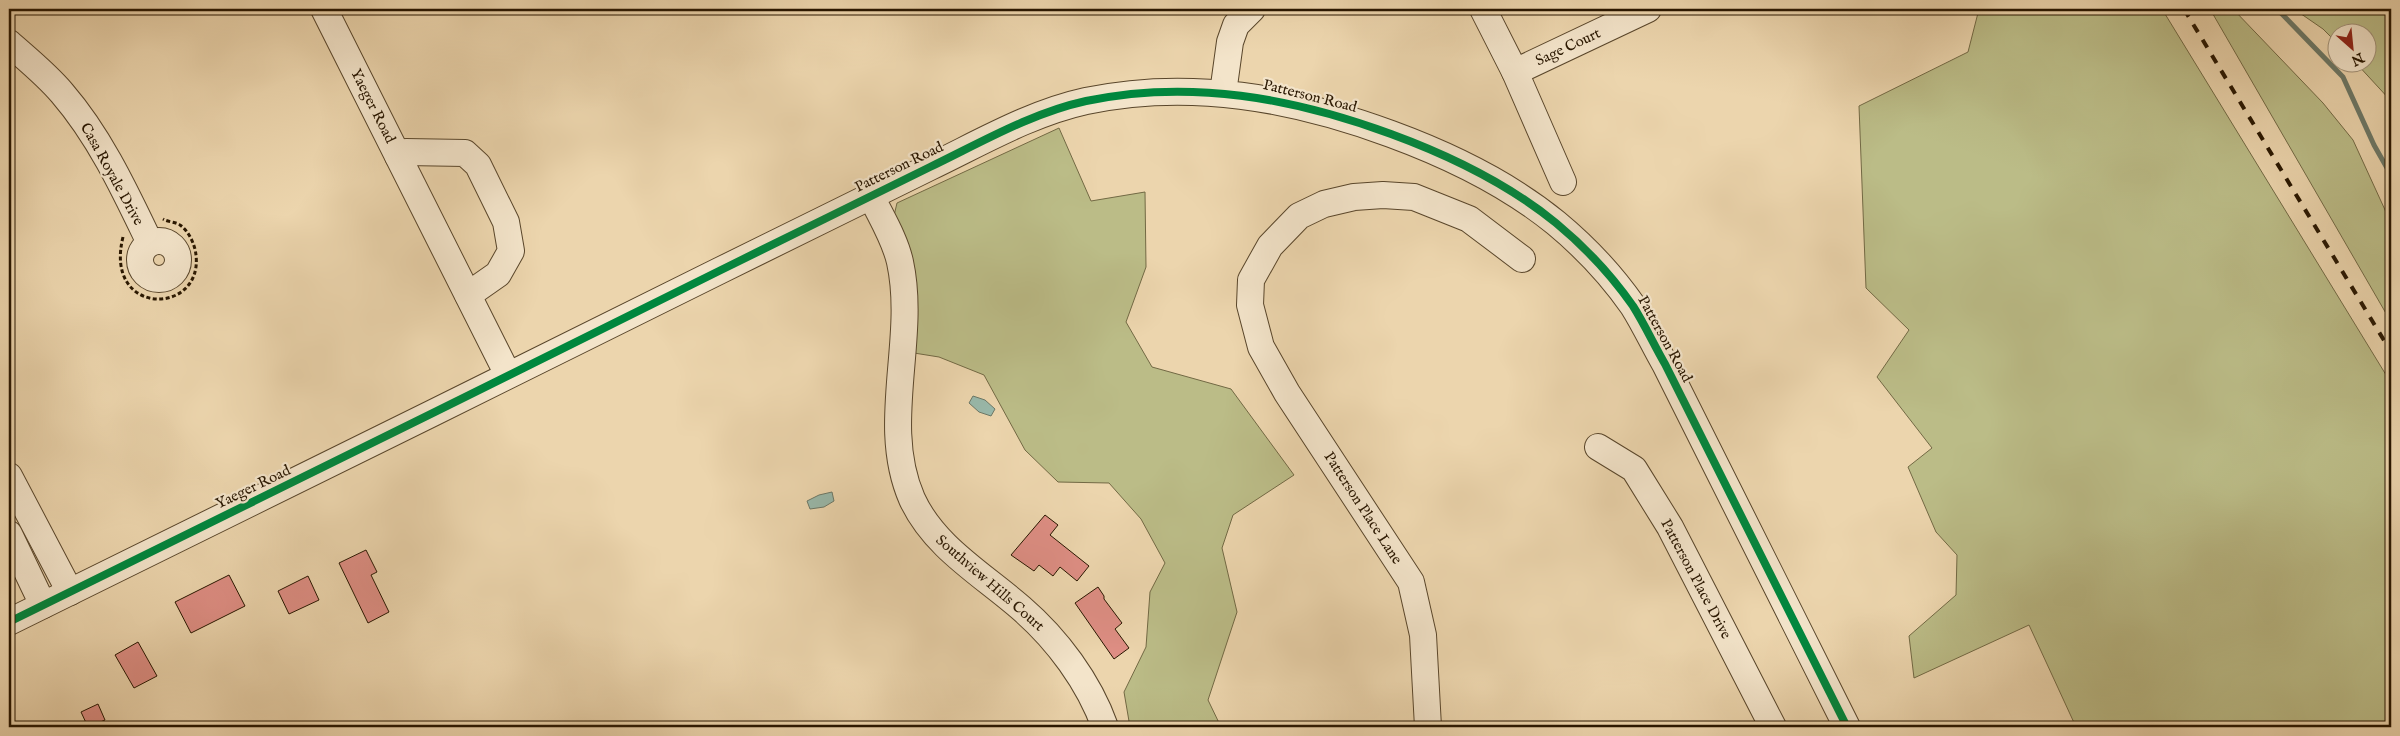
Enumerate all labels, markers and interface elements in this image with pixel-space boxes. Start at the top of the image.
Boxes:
north arrow [2328,22,2378,72]
street label: Sage Court [1532,24,1604,70]
text: N [2348,47,2368,69]
street label: Yaeger Road [346,66,400,147]
street label: Patterson Road [1261,75,1360,117]
street label: Casa Royale Drive [76,119,148,229]
street label: Patterson Road [852,137,947,197]
street label: Patterson Road [1633,292,1697,387]
street label: Patterson Place Lane [1320,448,1406,568]
street label: Yaeger Road [212,460,294,513]
street label: Patterson Place Drive [1656,516,1736,642]
street label: Southview Hills Court [932,531,1048,635]

